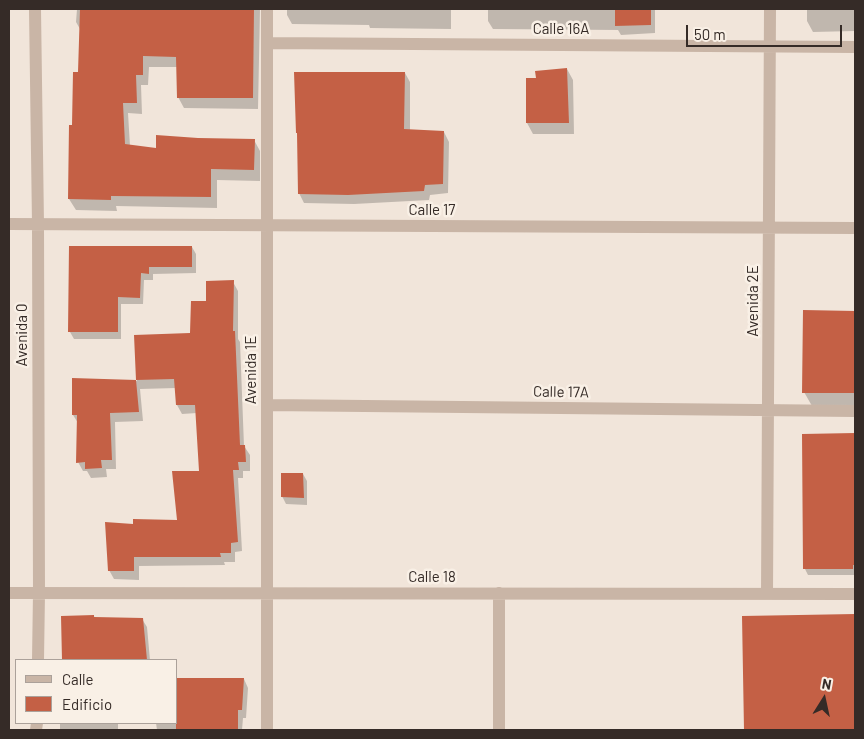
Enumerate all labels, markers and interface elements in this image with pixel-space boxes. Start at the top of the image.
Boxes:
scale bar [689,15,845,47]
street label: Calle 16A [533,20,589,38]
text: 50 m [694,25,726,43]
street label: Calle 17 [409,201,455,219]
street label: Avenida 2E [744,265,762,337]
street label: Avenida 0 [13,304,31,366]
street label: Avenida 1E [242,336,260,404]
street label: Calle 17A [533,383,589,401]
street label: Calle 18 [408,568,456,586]
legend [15,659,178,724]
text: Calle [62,670,94,688]
north arrow [799,674,849,724]
text: N [821,675,833,693]
text: Edificio [62,695,112,713]

